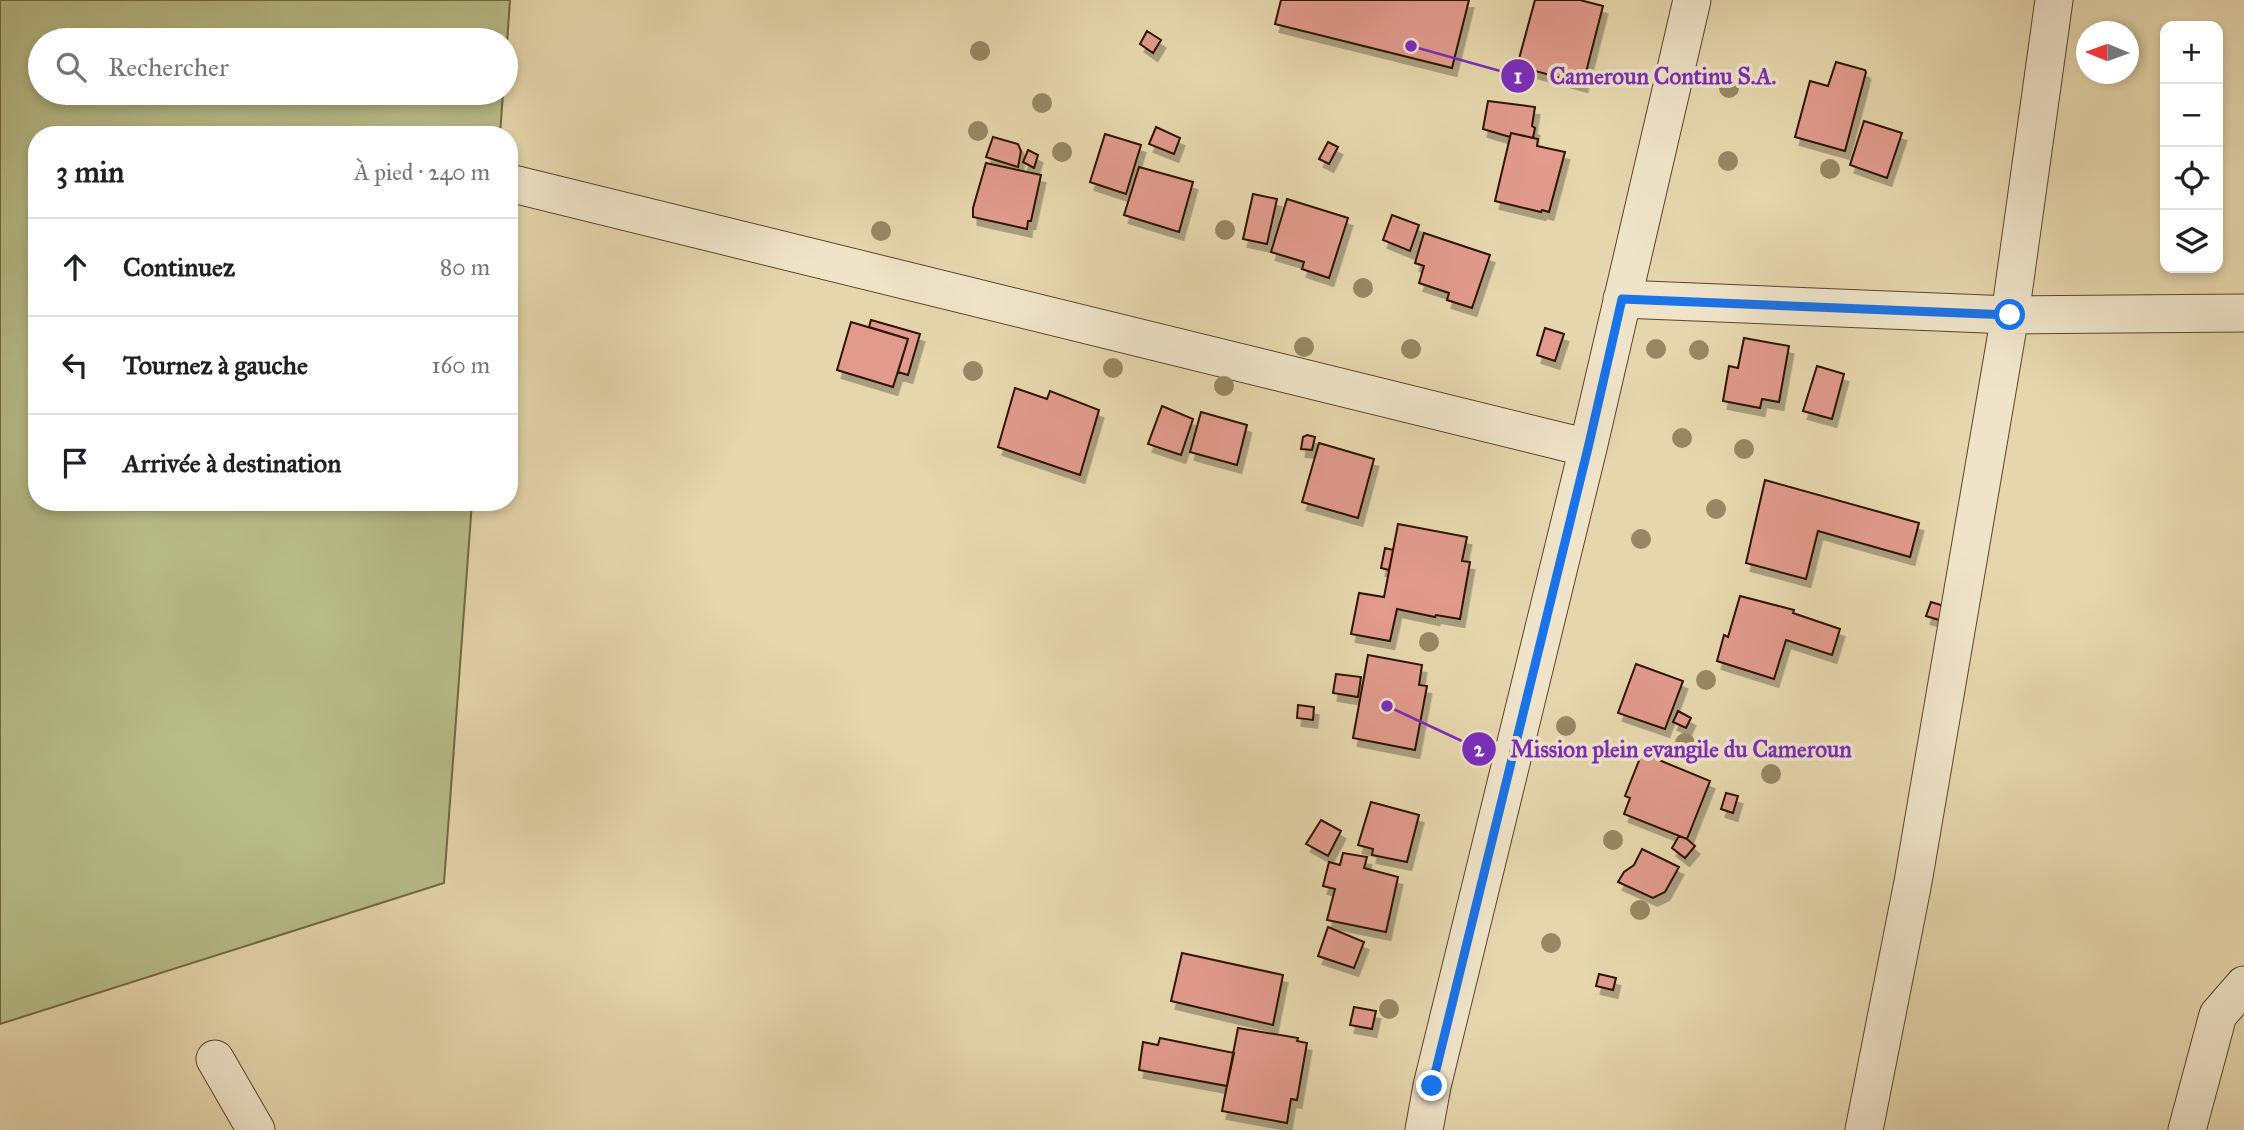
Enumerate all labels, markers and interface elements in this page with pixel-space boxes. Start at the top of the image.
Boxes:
north arrow [2076,21,2139,84]
map controls [2160,21,2223,273]
button: + [2160,21,2223,84]
search box [28,28,518,105]
icon: search [52,48,90,86]
text: Rechercher [108,51,229,83]
callout: Cameroun Continu S.A. [1501,54,1791,98]
text: Cameroun Continu S.A. [1550,62,1777,90]
text: 1 [1514,63,1522,89]
button: − [2160,84,2223,147]
button: locate [2160,147,2223,210]
text: 3 min [56,154,124,190]
text: À pied · 240 m [354,158,490,186]
button: layers [2160,210,2223,273]
icon: ahead [56,248,94,286]
text: Continuez [123,251,235,283]
text: 80 m [440,253,490,281]
route start [1994,299,2025,330]
icon: left [56,346,94,384]
text: Tournez à gauche [123,349,308,381]
text: 160 m [432,351,490,379]
icon: arrive [56,444,94,482]
text: Arrivée à destination [123,447,341,479]
callout: Mission plein evangile du Cameroun [1461,727,1865,771]
text: Mission plein evangile du Cameroun [1510,735,1852,764]
text: 2 [1474,736,1485,762]
route end [1416,1070,1447,1101]

